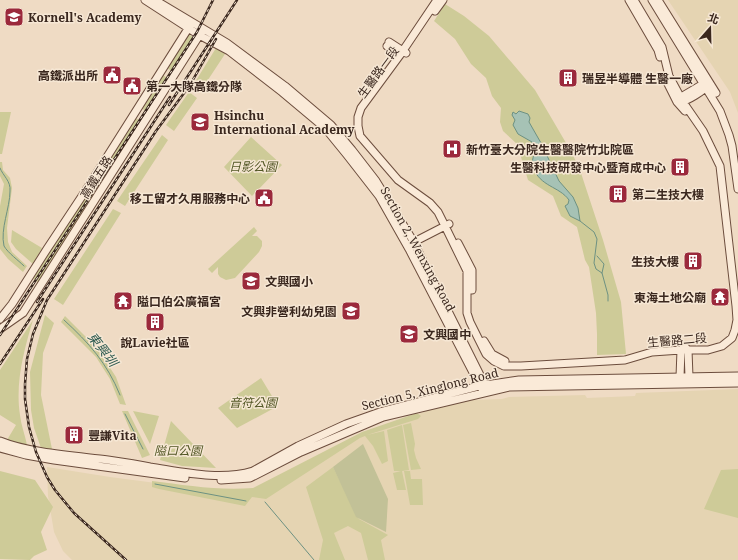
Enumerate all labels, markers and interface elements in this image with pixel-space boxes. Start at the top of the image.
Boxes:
school or university icon: Kornell's Academy [3,6,25,28]
north arrow [690,8,730,48]
place label: Kornell's Academy [28,9,141,26]
text: 北 [706,9,721,27]
street label: 生醫路一段 [353,43,403,101]
public building icon: 高鐵派出所 [101,64,123,86]
place label: 高鐵派出所 [38,67,98,84]
building icon: 瑞昱半導體 生醫一廠 [557,67,579,89]
place label: 瑞昱半導體 生醫一廠 [582,70,693,87]
public building icon: 第一大隊高鐵分隊 [121,75,143,97]
place label: 第一大隊高鐵分隊 [146,78,242,95]
place label: Hsinchu International Academy [214,107,355,138]
school or university icon: Hsinchu International Academy [189,111,211,133]
hospital icon: 新竹臺大分院生醫醫院竹北院區 [441,138,463,160]
place label: 新竹臺大分院生醫醫院竹北院區 [466,141,634,158]
street label: 高鐵五路 [76,152,116,202]
building icon: 生醫科技研發中心暨育成中心 [669,156,691,178]
park label: 日影公園 [229,158,279,175]
place label: 生醫科技研發中心暨育成中心 [510,159,666,176]
street label: Section 2, Wenxing Road [376,183,460,315]
building icon: 第二生技大樓 [607,183,629,205]
place label: 第二生技大樓 [632,186,704,203]
public building icon: 移工留才久用服務中心 [253,187,275,209]
place label: 移工留才久用服務中心 [130,190,250,207]
building icon: 生技大樓 [682,250,704,272]
place label: 生技大樓 [631,253,679,270]
school or university icon: 文興國小 [240,270,262,292]
place label: 文興國小 [265,273,313,290]
temple icon: 東海土地公廟 [709,286,731,308]
place label: 東海土地公廟 [634,289,706,306]
temple icon: 隘口伯公廣福宮 [112,290,134,312]
place label: 隘口伯公廣福宮 [137,293,221,310]
school or university icon: 文興非營利幼兒園 [340,300,362,322]
place label: 文興非營利幼兒園 [241,303,337,320]
building icon: 說Lavie社區 [144,311,166,333]
school or university icon: 文興國中 [398,323,420,345]
place label: 文興國中 [423,326,471,343]
water label: 東興圳 [84,328,123,371]
street label: 生醫路二段 [646,329,708,351]
place label: 說Lavie社區 [120,334,190,351]
street label: Section 5, Xinglong Road [360,364,501,414]
park label: 音符公園 [229,394,279,411]
building icon: 豐謙Vita [63,424,85,446]
place label: 豐謙Vita [88,427,137,444]
park label: 隘口公園 [154,442,204,459]

